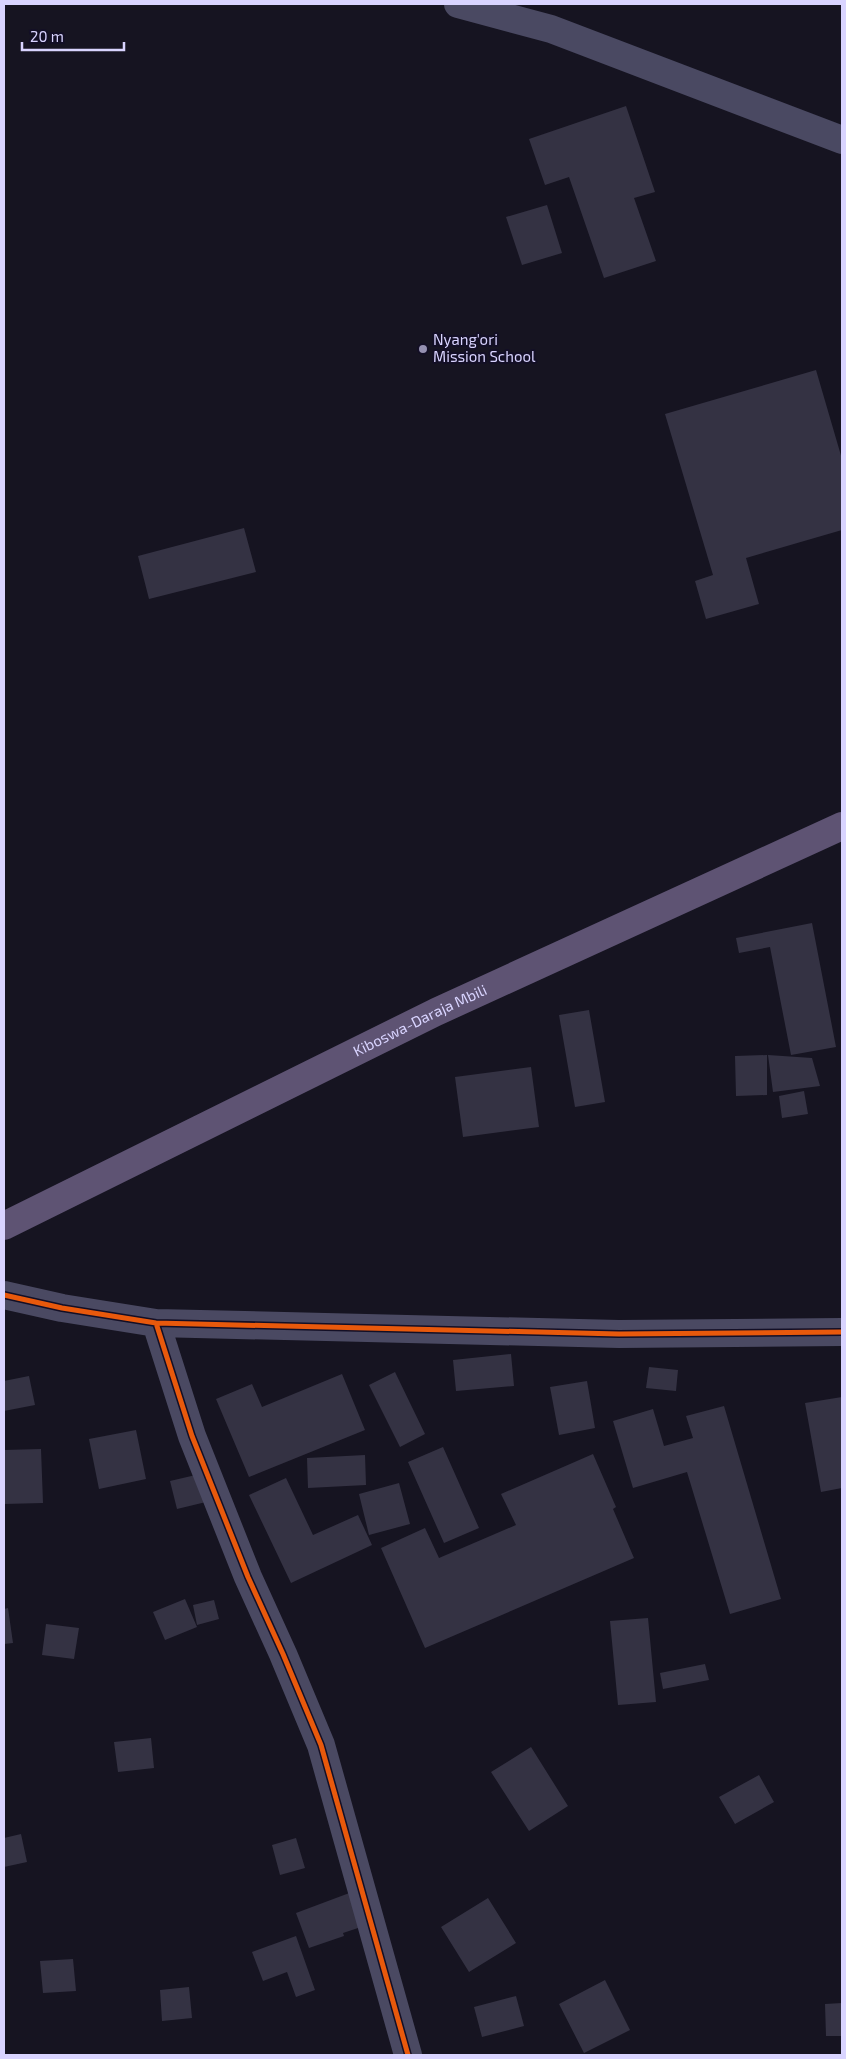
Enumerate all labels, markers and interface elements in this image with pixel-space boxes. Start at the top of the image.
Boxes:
scale bar [22,20,125,52]
text: 20 m [30,27,64,45]
place label: Nyang'ori Mission School [433,330,536,365]
marker: Nyang'ori Mission School [417,343,429,355]
street label: Kiboswa-Daraja Mbili [350,980,489,1060]

